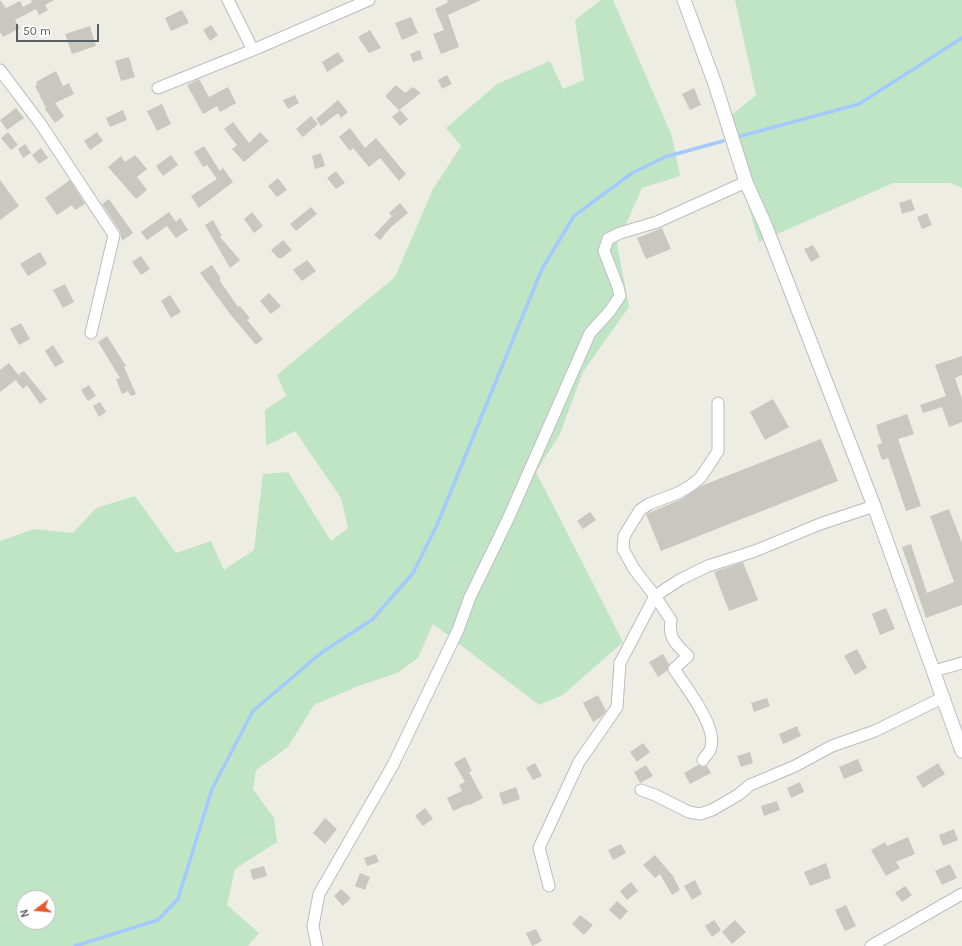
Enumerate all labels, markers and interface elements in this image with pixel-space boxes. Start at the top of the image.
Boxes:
scale bar [18,16,101,42]
text: 50 m [23,24,51,38]
north arrow [16,890,56,930]
text: N [18,908,32,919]

